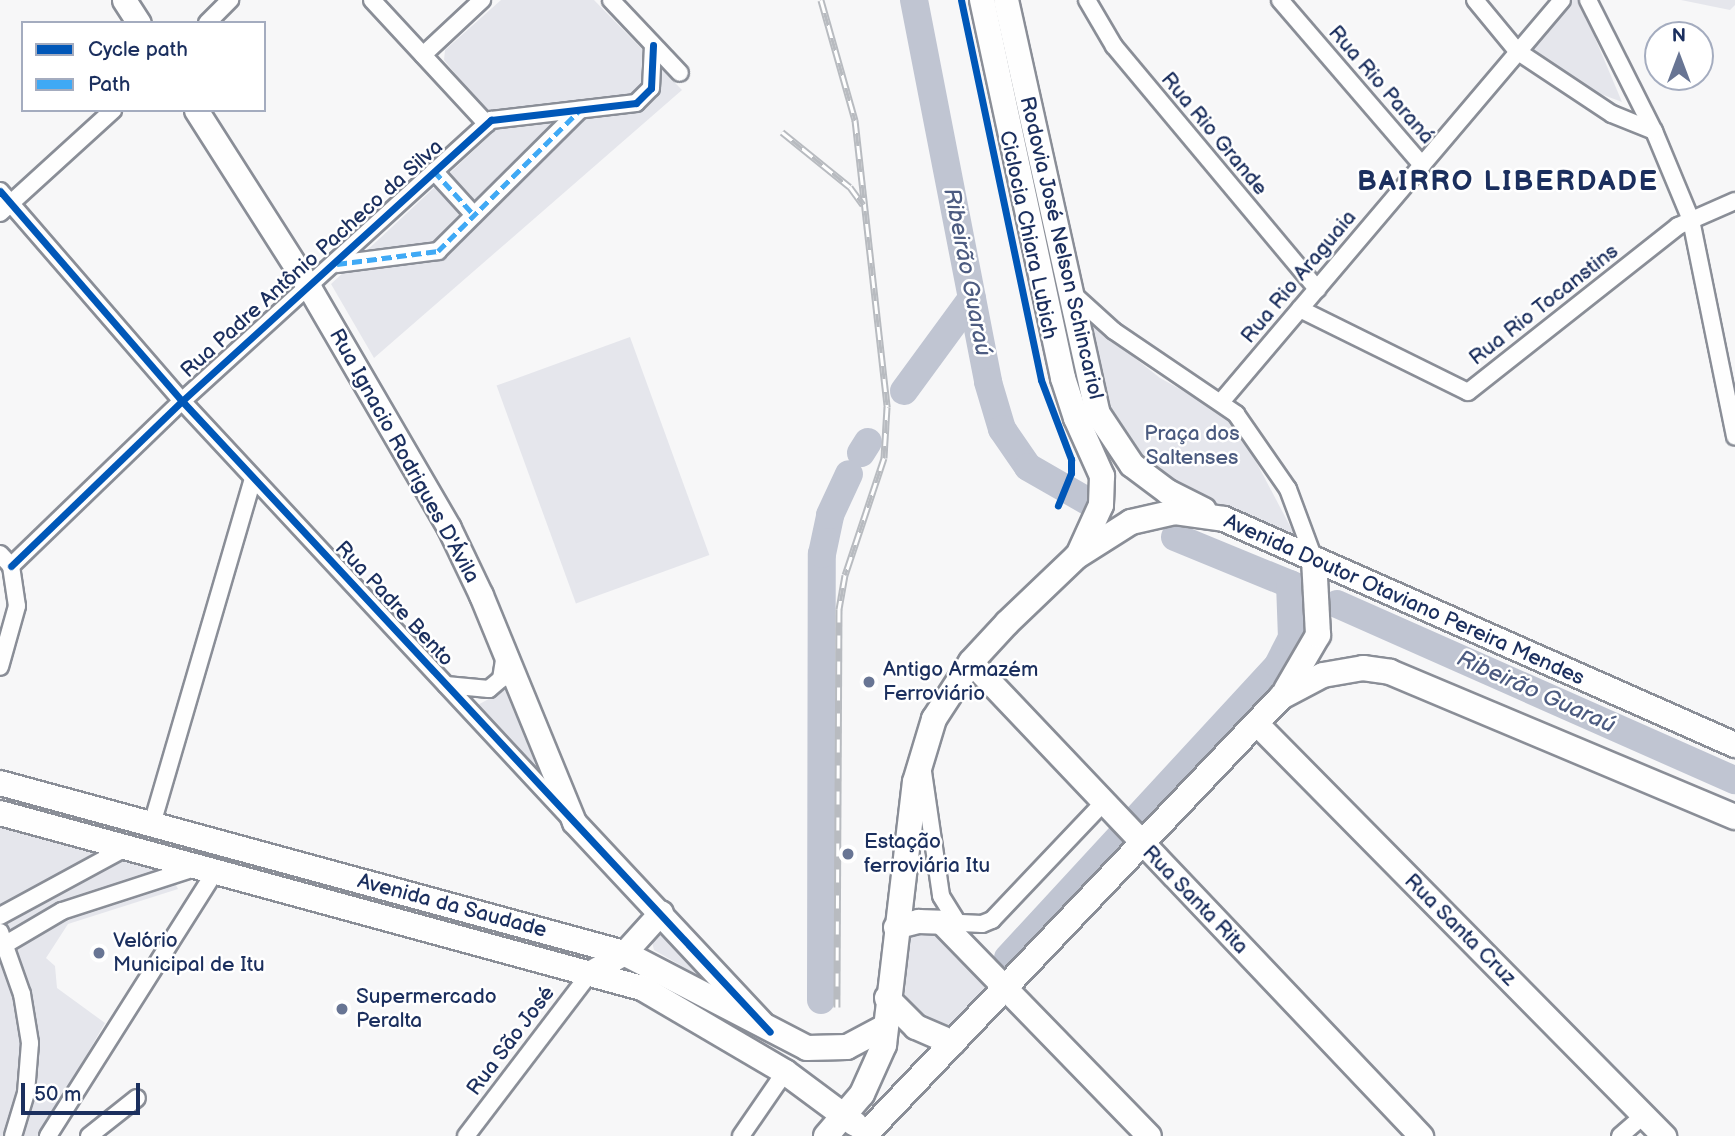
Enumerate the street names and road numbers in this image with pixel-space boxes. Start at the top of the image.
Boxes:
street label: Rua Rio Paraná [1323,21,1439,149]
street label: Rua Rio Grande [1155,67,1273,201]
street label: Rodovia José Nelson Schincariol [1014,93,1108,403]
street label: Ciclocia Chiara Lubich [994,128,1062,342]
street label: Rua Padre Antônio Pacheco da Silva [176,134,448,384]
street label: Rua Rio Araguaia [1236,205,1362,349]
street label: Rua Rio Tocanstins [1464,239,1624,371]
street label: Rua Ignacio Rodrigues D'Ávila [324,325,484,587]
street label: Avenida Doutor Otaviano Pereira Mendes [1220,509,1588,691]
street label: Rua Padre Bento [329,536,459,672]
street label: Rua Santa Rita [1137,840,1253,960]
street label: Avenida da Saudade [354,869,550,943]
street label: Rua Santa Cruz [1399,869,1521,991]
street label: Rua São José [461,981,561,1101]

